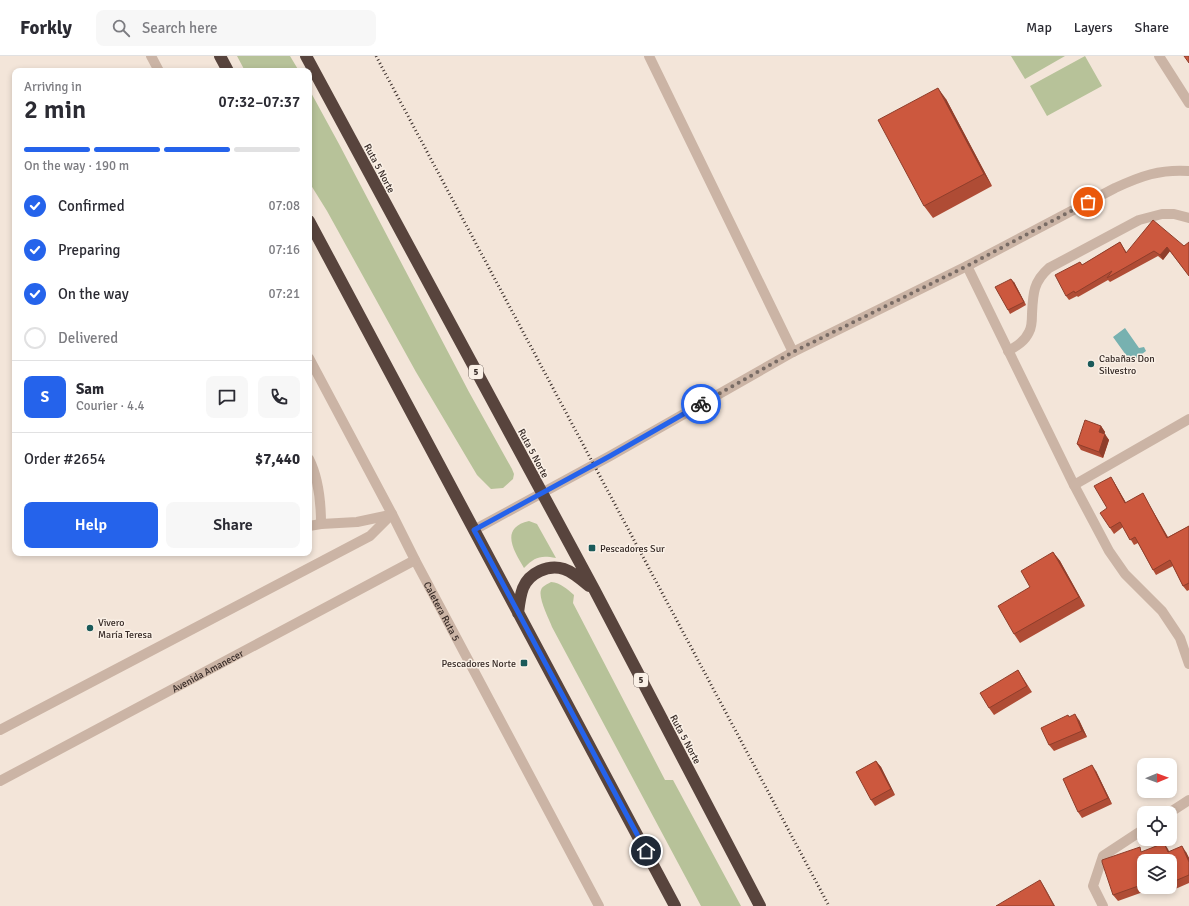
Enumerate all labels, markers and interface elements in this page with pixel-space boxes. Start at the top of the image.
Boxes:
search box [96,10,376,46]
text: Forkly [20,16,72,40]
icon: search [110,17,132,39]
text: Search here [142,19,218,37]
text: Map [1026,19,1052,36]
text: Layers [1074,19,1113,36]
text: Share [1135,19,1169,36]
text: Arriving in [24,79,82,95]
text: 07:32–07:37 [219,93,300,111]
text: 2 min [24,94,86,126]
street label: Ruta 5 Norte [361,142,397,195]
text: On the way · 190 m [24,158,129,174]
pin [1071,185,1105,219]
icon: bag [1077,191,1099,213]
icon: check [24,195,46,217]
text: Confirmed [58,197,125,215]
text: 07:08 [268,198,300,214]
icon: check [24,239,46,261]
text: Preparing [58,241,121,259]
text: 07:16 [268,242,300,258]
icon: check [24,283,46,305]
text: On the way [58,285,129,303]
text: 07:21 [268,286,300,302]
text: Delivered [58,329,118,347]
place label: Cabañas Don Silvestro [1099,353,1155,377]
marker: Cabañas Don Silvestro [1086,359,1096,369]
road number: 5 [469,365,483,379]
button: chat [206,376,248,418]
button: phone [258,376,300,418]
text: Sam [76,380,104,398]
courier [681,384,721,424]
text: S [41,388,49,406]
icon: bike [690,393,712,415]
text: Courier · 4.4 [76,398,145,414]
street label: Ruta 5 Norte [515,427,551,480]
text: Order #2654 [24,450,106,468]
text: $7,440 [255,450,300,468]
button: Help [24,502,158,548]
button: Share [166,502,300,548]
marker: Pescadores Sur [587,543,597,553]
place label: Pescadores Sur [600,543,665,555]
street label: Caletera Ruta 5 [421,580,462,643]
place label: Vivero María Teresa [98,617,152,641]
marker: Vivero María Teresa [85,623,95,633]
street label: Avenida Amanecer [170,647,246,695]
place label: Pescadores Norte [442,658,516,670]
marker: Pescadores Norte [519,658,529,668]
road number: 5 [634,673,648,687]
street label: Ruta 5 Norte [667,713,703,766]
north arrow [1137,758,1177,798]
map controls [1137,758,1177,894]
button: locate [1137,806,1177,846]
pin [629,834,663,868]
icon: home [635,840,657,862]
button: layers [1137,854,1177,894]

